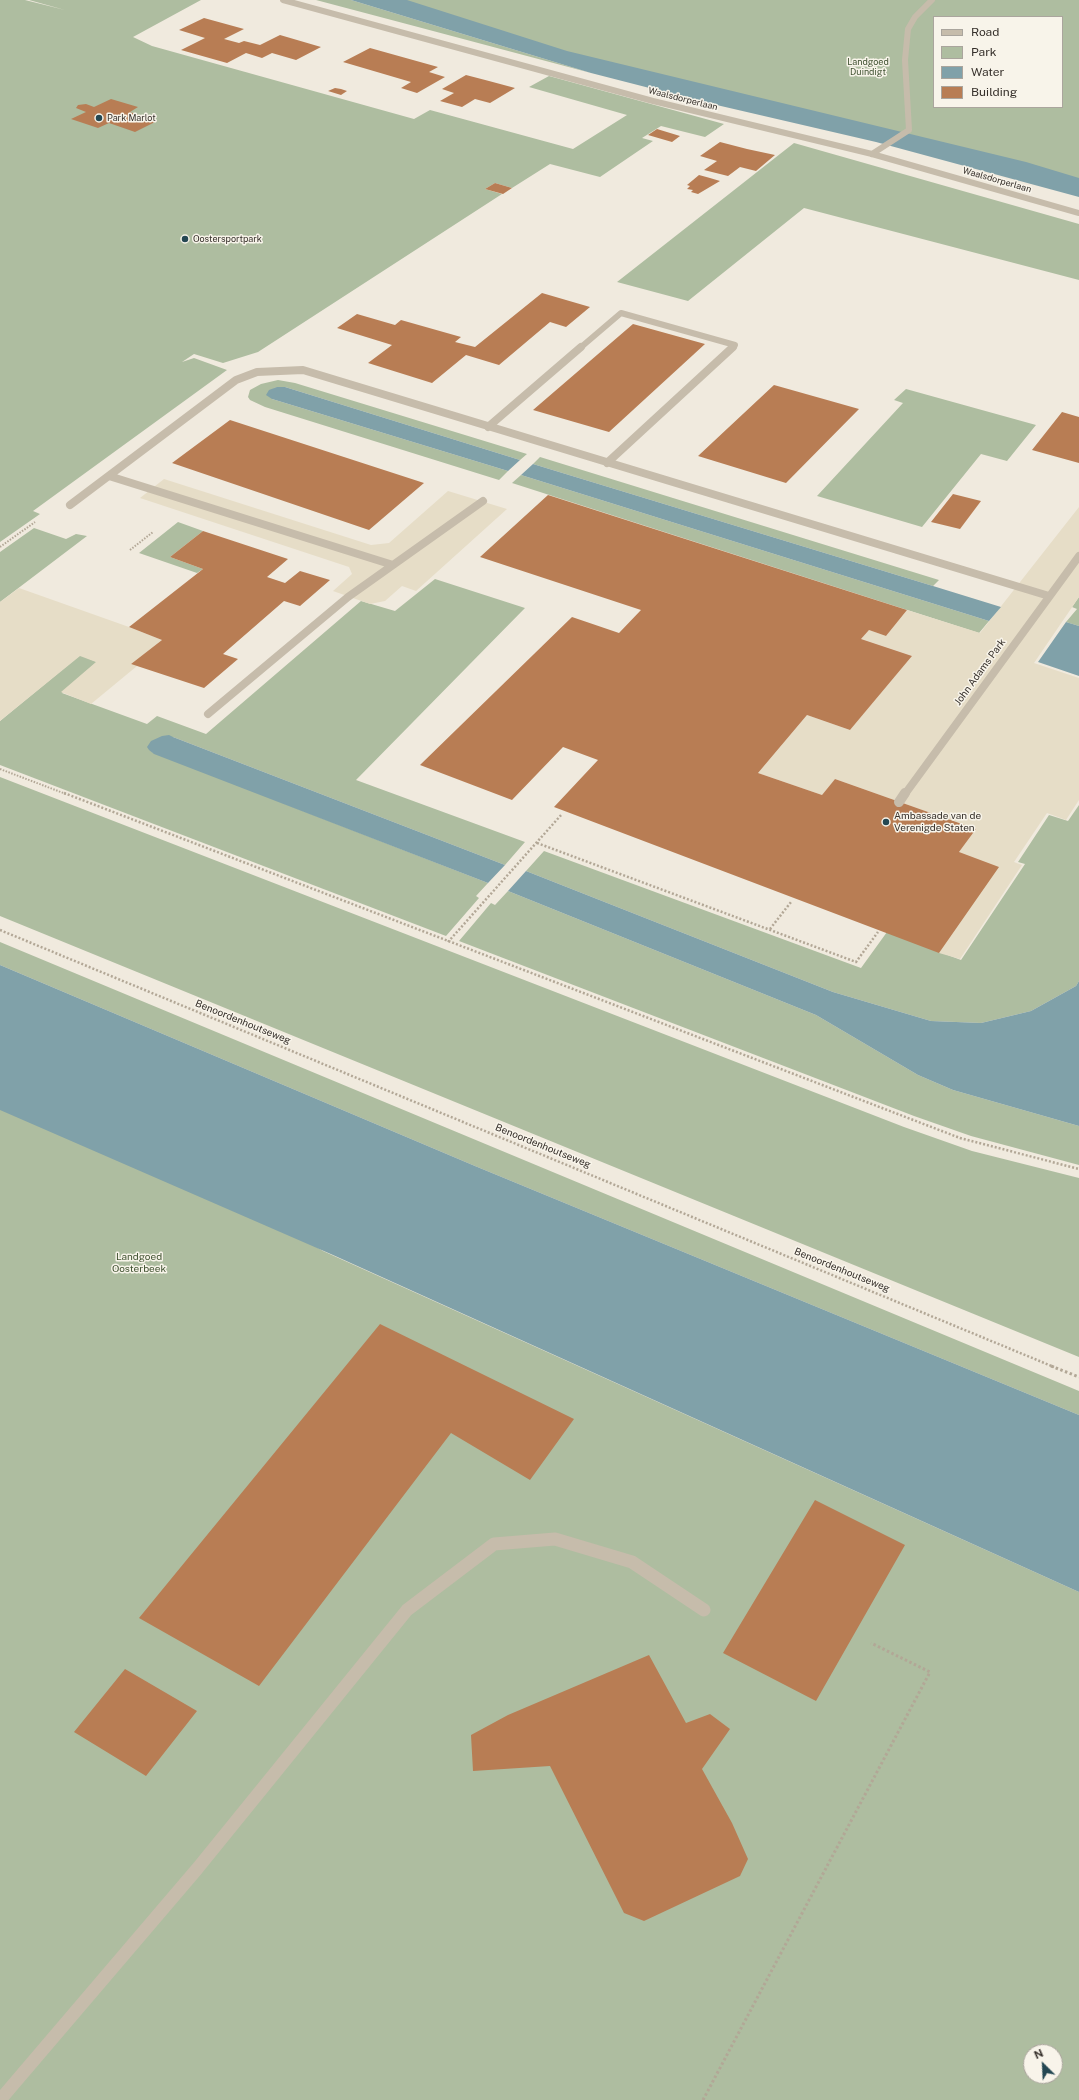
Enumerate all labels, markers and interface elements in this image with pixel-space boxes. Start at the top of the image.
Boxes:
legend [933,16,1063,108]
text: Road [971,25,999,39]
text: Park [971,45,997,59]
park label: Landgoed Duindigt [847,57,889,78]
text: Water [971,65,1004,79]
street label: Waalsdorperlaan [647,85,719,113]
text: Building [971,85,1017,99]
marker: Park Marlot [94,113,104,123]
place label: Park Marlot [107,113,156,123]
street label: Waalsdorperlaan [961,165,1033,195]
marker: Oostersportpark [180,234,190,244]
place label: Oostersportpark [193,234,262,244]
street label: John Adams Park [952,636,1008,708]
place label: Ambassade van de Verenigde Staten [894,810,981,834]
marker: Ambassade van de Verenigde Staten [881,817,891,827]
street label: Benoordenhoutseweg [193,997,293,1047]
street label: Benoordenhoutseweg [493,1121,593,1171]
street label: Benoordenhoutseweg [792,1245,892,1295]
park label: Landgoed Oosterbeek [112,1251,166,1274]
north arrow [1023,2044,1063,2084]
text: N [1032,2047,1045,2061]

